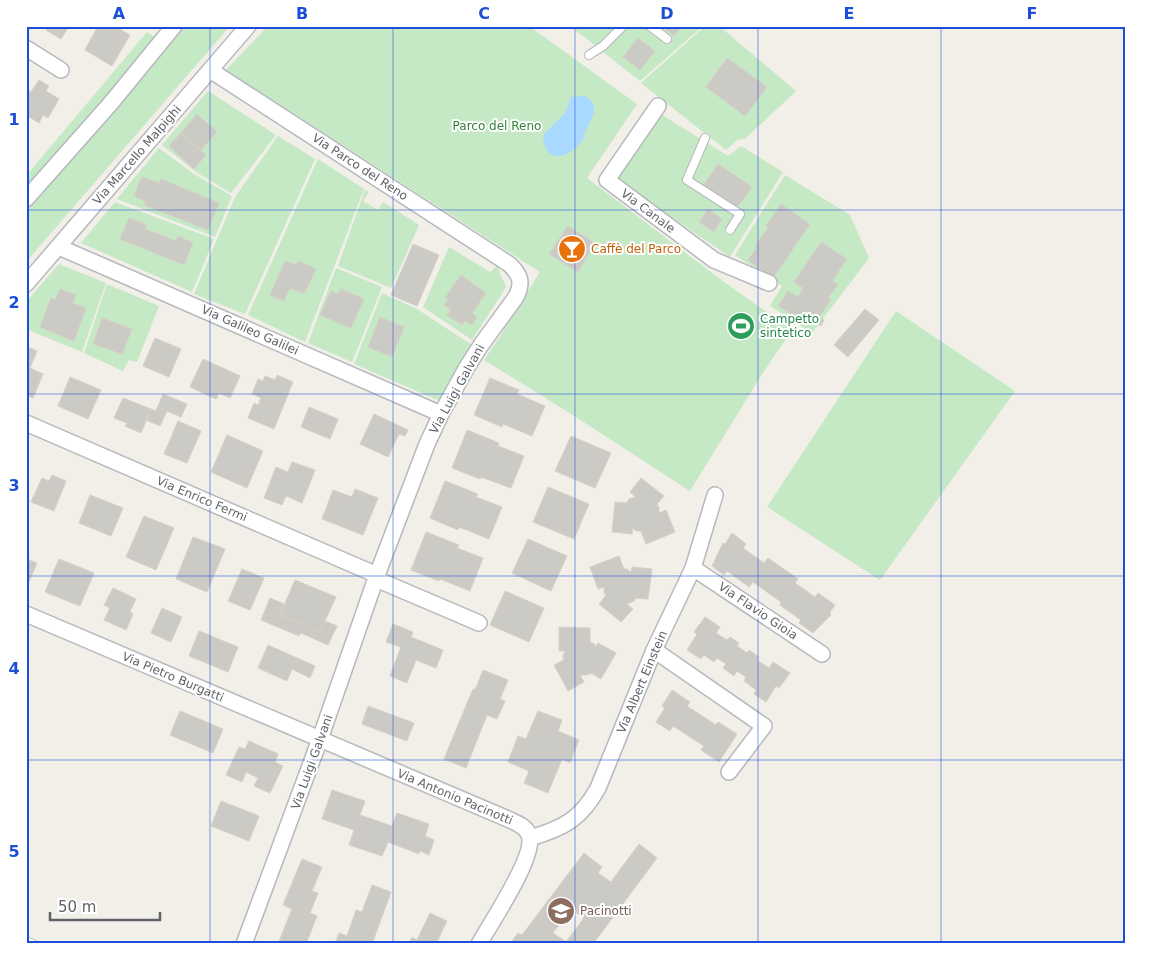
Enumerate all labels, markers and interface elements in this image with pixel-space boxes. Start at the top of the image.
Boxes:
text: A [113,4,126,23]
text: B [296,4,308,23]
text: C [478,4,490,23]
text: D [660,4,674,23]
text: E [844,4,854,23]
text: F [1027,4,1037,23]
street label: Via Marcello Malpighi [90,102,184,208]
text: 1 [8,110,20,129]
park label: Parco del Reno [453,119,541,133]
street label: Via Parco del Reno [310,131,410,203]
street label: Via Canale [618,186,678,236]
bar icon: Caffè del Parco [557,234,587,264]
place label: Caffè del Parco [591,242,681,256]
text: 2 [8,293,20,312]
street label: Via Galileo Galilei [199,302,301,358]
sports icon: Campetto sintetico [726,311,756,341]
place label: Campetto sintetico [760,312,819,340]
street label: Via Luigi Galvani [427,342,487,436]
street label: Via Enrico Fermi [155,474,249,524]
text: 3 [8,476,20,495]
street label: Via Flavio Gioia [716,579,800,643]
street label: Via Albert Einstein [614,629,670,735]
street label: Via Pietro Burgatti [120,649,226,705]
text: 4 [8,659,20,678]
street label: Via Luigi Galvani [288,713,336,811]
street label: Via Antonio Pacinotti [395,766,515,828]
text: 5 [8,842,20,861]
scale bar [50,890,160,922]
school or university icon: Pacinotti [546,896,576,926]
text: 50 m [58,898,96,916]
place label: Pacinotti [580,904,632,918]

